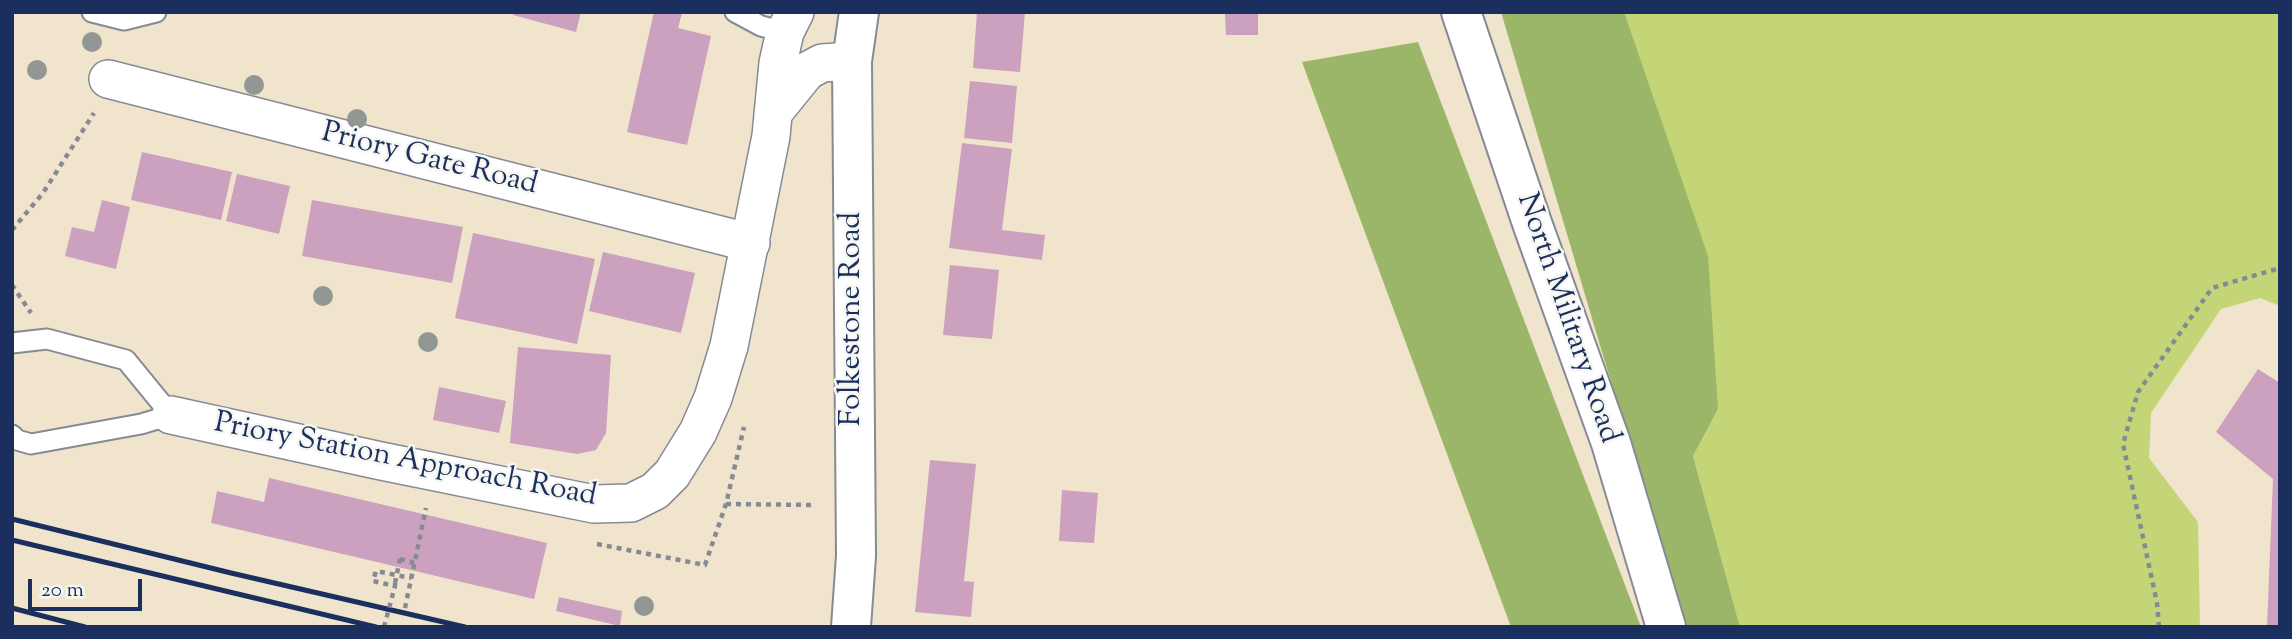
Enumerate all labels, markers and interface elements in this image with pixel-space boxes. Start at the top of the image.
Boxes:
street label: Priory Gate Road [317,117,541,205]
street label: North Military Road [1506,189,1626,449]
street label: Folkestone Road [836,212,872,426]
street label: Priory Station Approach Road [211,407,599,517]
scale bar [32,566,145,610]
text: 20 m [41,576,84,606]

